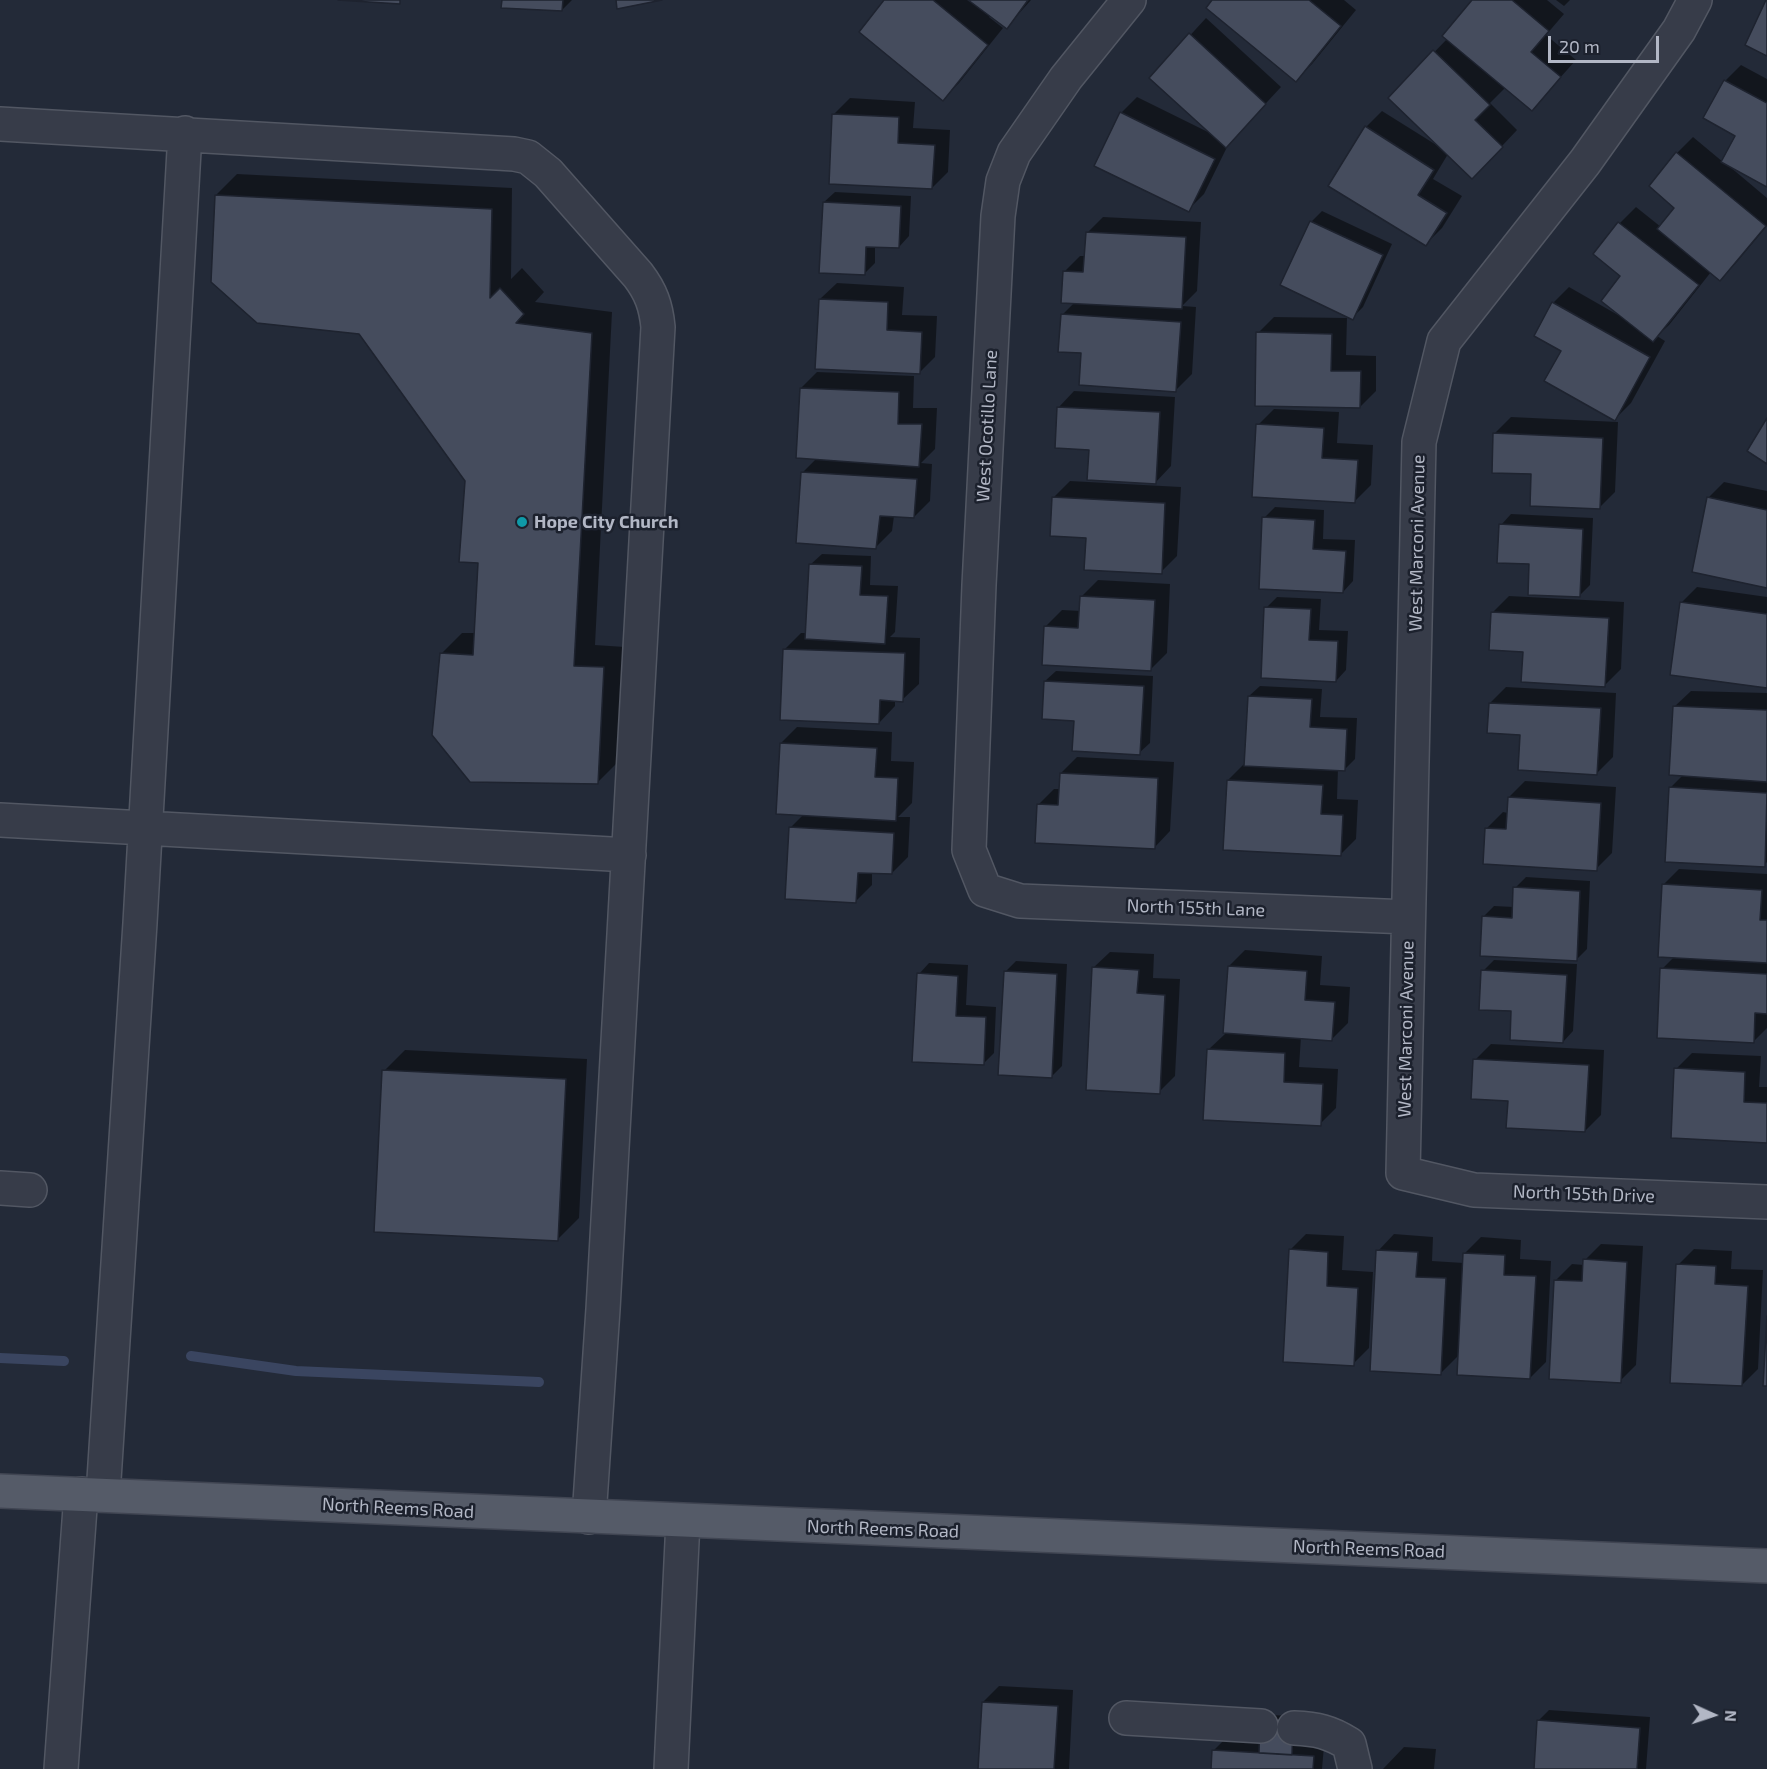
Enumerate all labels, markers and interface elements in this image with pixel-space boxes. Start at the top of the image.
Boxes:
scale bar [1551,24,1662,62]
text: 20 m [1559,35,1600,57]
street label: West Ocotillo Lane [972,349,1002,503]
street label: West Marconi Avenue [1405,454,1429,632]
place label: Hope City Church [534,511,678,533]
marker: Hope City Church [515,515,529,529]
street label: North 155th Lane [1126,895,1266,921]
street label: West Marconi Avenue [1394,940,1418,1118]
street label: North 155th Drive [1513,1181,1655,1207]
street label: North Reems Road [321,1493,475,1523]
street label: North Reems Road [807,1516,959,1542]
street label: North Reems Road [1293,1536,1445,1562]
north arrow [1683,1685,1743,1745]
text: N [1722,1710,1741,1722]

